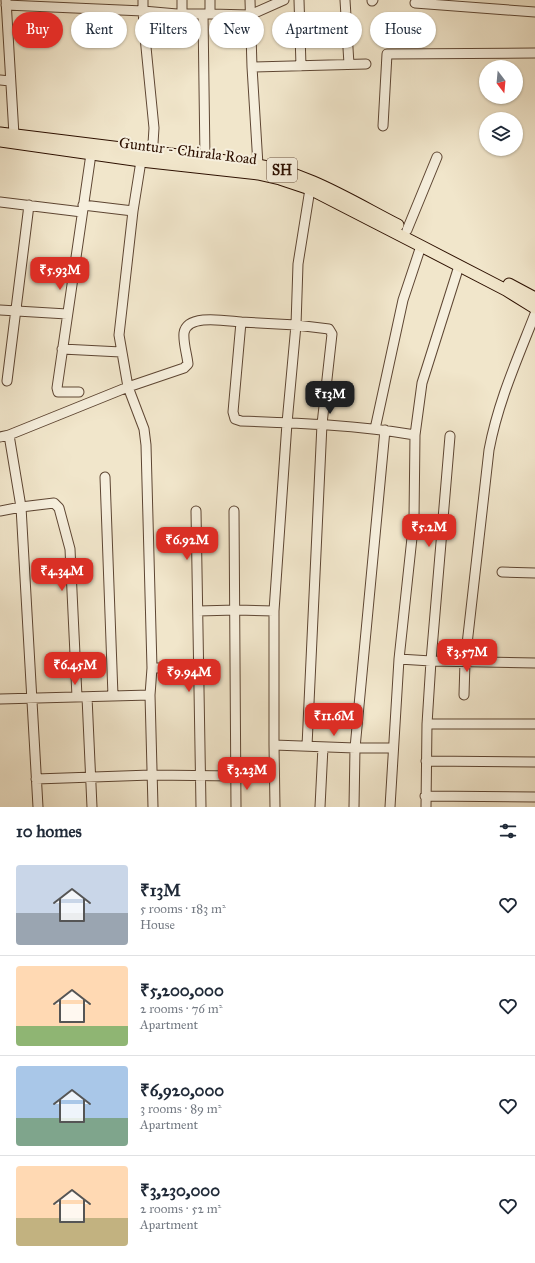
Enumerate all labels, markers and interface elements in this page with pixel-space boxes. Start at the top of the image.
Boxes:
chip: Buy [12,12,63,48]
chip: Rent [71,12,127,48]
chip: Filters [135,12,201,48]
chip: New [209,12,264,48]
chip: Apartment [272,12,362,48]
chip: House [370,12,436,48]
north arrow [479,60,523,104]
map controls [479,60,523,156]
button: layers [479,112,523,156]
street label: Guntur - Chirala Road [118,134,258,168]
road number: SH [267,158,297,182]
pin: ₹5.93M [27,257,93,291]
text: ₹5.93M [39,262,81,278]
pin: ₹13M [306,381,354,415]
text: ₹13M [314,386,346,402]
pin: ₹5.2M [401,514,457,548]
text: ₹5.2M [411,519,447,535]
pin: ₹6.92M [154,527,220,561]
text: ₹6.92M [165,532,209,548]
pin: ₹4.34M [29,558,95,592]
text: ₹4.34M [40,563,84,579]
pin: ₹3.57M [434,639,500,673]
text: ₹3.57M [446,644,488,660]
pin: ₹6.45M [42,652,108,686]
text: ₹6.45M [53,657,97,673]
pin: ₹9.94M [156,659,222,693]
text: ₹9.94M [167,664,211,680]
pin: ₹11.6M [301,703,367,737]
text: ₹11.6M [314,708,354,724]
pin: ₹3.23M [214,757,280,791]
text: ₹3.23M [227,762,267,778]
icon: filters [497,820,519,842]
text: 10 homes [16,821,82,842]
text: ₹13M [140,880,181,901]
icon: home [48,881,96,929]
icon: heart [497,894,519,916]
text: 5 rooms · 183 m² [140,901,226,917]
text: House [140,917,175,933]
text: ₹5,200,000 [140,980,224,1001]
icon: home [48,982,96,1030]
icon: heart [497,995,519,1017]
text: 2 rooms · 76 m² [140,1001,222,1017]
text: Apartment [140,1017,198,1033]
text: ₹6,920,000 [140,1080,224,1101]
icon: home [48,1082,96,1130]
icon: heart [497,1095,519,1117]
text: 3 rooms · 89 m² [140,1101,222,1117]
text: Apartment [140,1117,198,1133]
text: ₹3,230,000 [140,1180,220,1201]
icon: home [48,1182,96,1230]
icon: heart [497,1195,519,1217]
text: 2 rooms · 52 m² [140,1201,221,1217]
text: Apartment [140,1217,198,1233]

